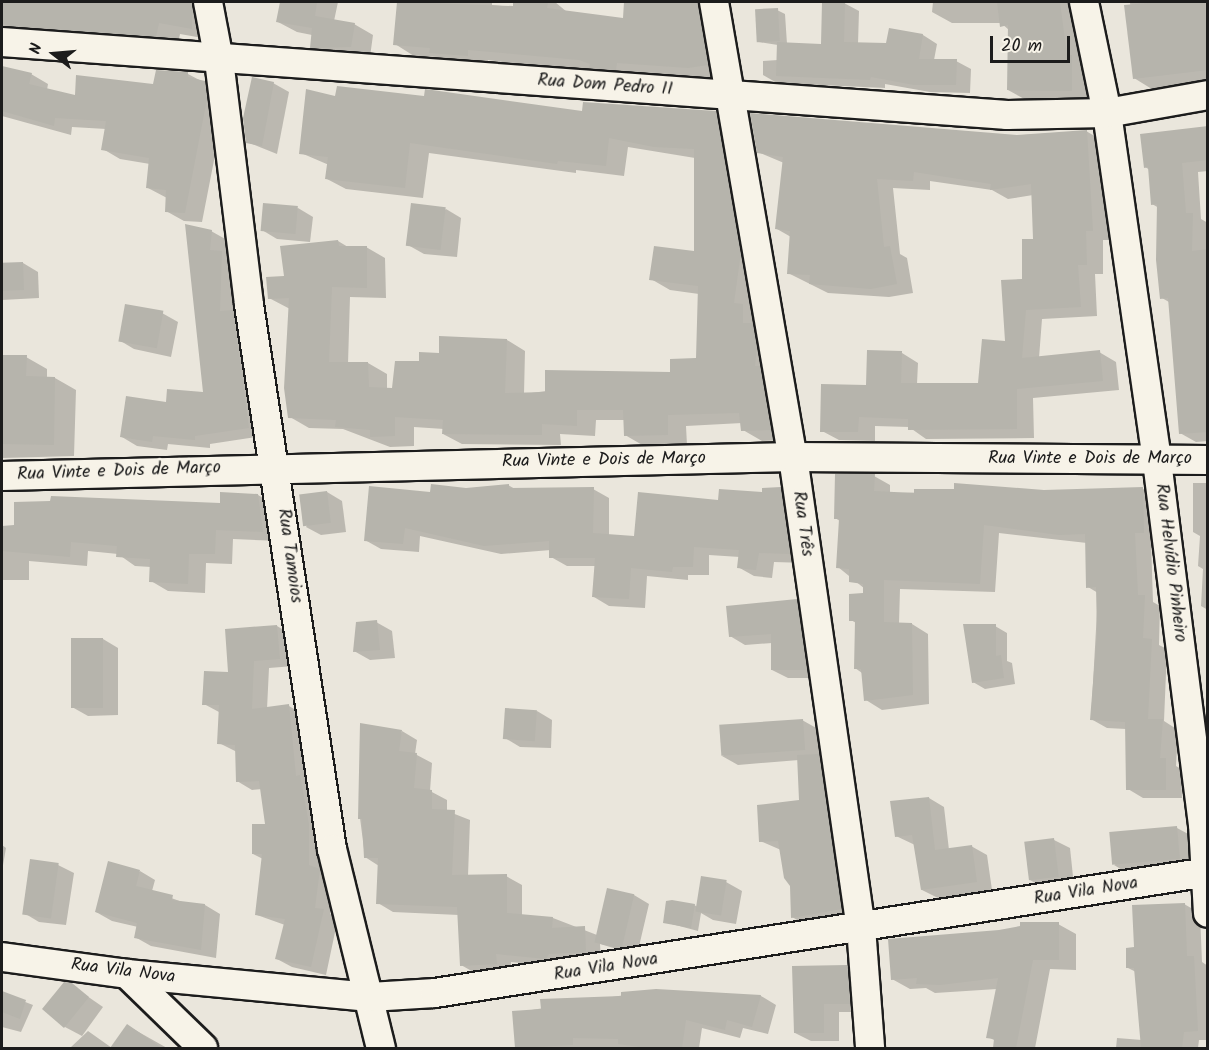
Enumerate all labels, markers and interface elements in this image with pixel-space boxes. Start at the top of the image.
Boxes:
north arrow [24,24,84,84]
scale bar [993,24,1072,62]
text: 20 m [1001,32,1042,61]
text: N [23,41,50,57]
street label: Rua Dom Pedro II [537,71,673,101]
street label: Rua Vinte e Dois de Março [502,448,706,474]
street label: Rua Vinte e Dois de Março [988,448,1192,470]
street label: Rua Vinte e Dois de Março [17,458,221,486]
street label: Rua Helvídio Pinheiro [1150,482,1190,644]
street label: Rua Três [787,490,817,558]
street label: Rua Tamoios [272,507,306,605]
street label: Rua Vila Nova [1032,873,1140,911]
street label: Rua Vila Nova [552,949,660,987]
street label: Rua Vila Nova [70,955,176,989]

